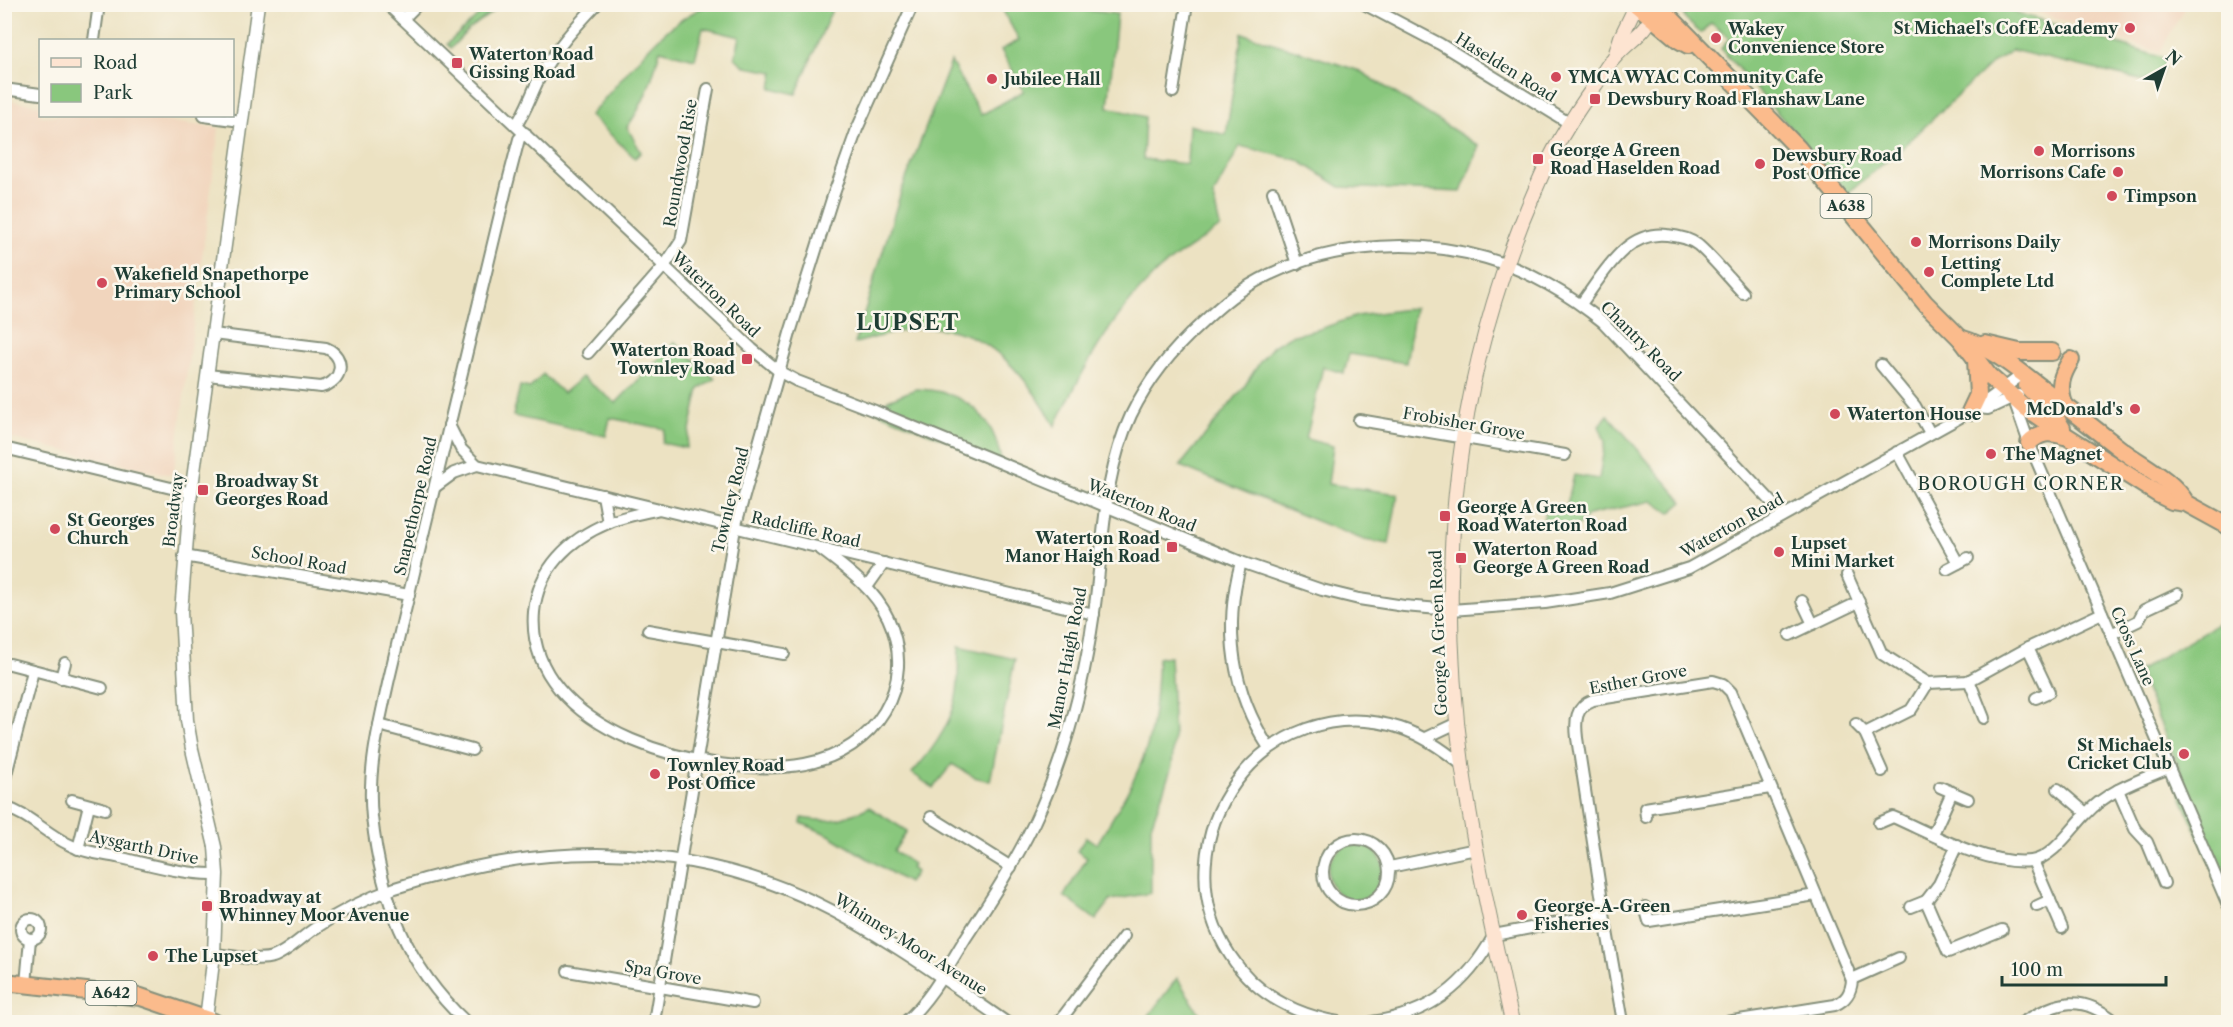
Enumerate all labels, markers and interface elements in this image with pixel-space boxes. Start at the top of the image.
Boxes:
place label: St Michael's CofE Academy [1893,18,2119,38]
place label: Wakey Convenience Store [1727,19,1885,57]
marker: St Michael's CofE Academy [2123,21,2137,35]
street label: Haselden Road [1452,28,1560,106]
marker: Wakey Convenience Store [1709,31,1723,45]
legend [39,39,234,117]
north arrow [2134,39,2194,99]
place label: Waterton Road Gissing Road [468,44,594,82]
text: N [2162,45,2185,70]
text: Road [93,52,138,74]
marker: Waterton Road Gissing Road [450,56,464,70]
place label: YMCA WYAC Community Cafe [1567,67,1824,87]
place label: Jubilee Hall [1001,69,1101,89]
marker: YMCA WYAC Community Cafe [1549,70,1563,84]
marker: Jubilee Hall [985,72,999,86]
text: Park [93,82,134,104]
place label: Dewsbury Road Flanshaw Lane [1607,89,1865,109]
marker: Dewsbury Road Flanshaw Lane [1588,92,1602,106]
street label: Roundwood Rise [659,97,701,229]
place label: George A Green Road Haselden Road [1550,140,1721,178]
place label: Morrisons [2051,141,2135,161]
marker: Morrisons [2032,144,2046,158]
place label: Dewsbury Road Post Office [1772,145,1903,183]
marker: George A Green Road Haselden Road [1531,152,1545,166]
marker: Dewsbury Road Post Office [1753,157,1767,171]
place label: Morrisons Cafe [1980,162,2106,182]
marker: Morrisons Cafe [2111,165,2125,179]
place label: Timpson [2124,186,2197,206]
marker: Timpson [2105,189,2119,203]
road number: A638 [1820,194,1872,218]
place label: Morrisons Daily [1928,232,2061,252]
marker: Morrisons Daily [1909,235,1923,249]
street label: Waterton Road [667,246,765,341]
place label: Letting Complete Ltd [1941,253,2054,291]
place label: Wakefield Snapethorpe Primary School [113,264,309,302]
marker: Letting Complete Ltd [1922,265,1936,279]
marker: Wakefield Snapethorpe Primary School [95,276,109,290]
street label: Chantry Road [1597,297,1686,386]
district label: LUPSET [856,309,960,336]
place label: Waterton Road Townley Road [609,340,735,378]
marker: Waterton Road Townley Road [740,352,754,366]
place label: McDonald's [2026,399,2123,419]
street label: Frobisher Grove [1401,402,1527,444]
marker: McDonald's [2128,402,2142,416]
place label: Waterton House [1846,404,1982,424]
marker: Waterton House [1828,407,1842,421]
street label: Snapethorpe Road [389,434,441,577]
place label: The Magnet [2003,444,2103,464]
street label: Townley Road [707,445,753,555]
marker: The Magnet [1984,447,1998,461]
street label: Broadway [158,470,188,549]
place label: Broadway St Georges Road [215,471,329,509]
district label: BOROUGH CORNER [1918,473,2124,495]
street label: Waterton Road [1084,474,1199,536]
marker: Broadway St Georges Road [196,483,210,497]
street label: Waterton Road [1676,488,1787,562]
place label: George A Green Road Waterton Road [1457,497,1628,535]
street label: Radcliffe Road [749,507,863,551]
marker: George A Green Road Waterton Road [1438,509,1452,523]
place label: St Georges Church [67,510,155,548]
marker: St Georges Church [48,522,62,536]
place label: Waterton Road Manor Haigh Road [1005,528,1160,566]
place label: Lupset Mini Market [1791,533,1895,571]
place label: Waterton Road George A Green Road [1472,539,1650,577]
marker: Waterton Road Manor Haigh Road [1165,540,1179,554]
street label: School Road [250,542,348,578]
marker: Lupset Mini Market [1772,545,1786,559]
street label: George A Green Road [1425,549,1451,716]
marker: Waterton Road George A Green Road [1454,551,1468,565]
street label: Manor Haigh Road [1043,585,1091,731]
street label: Cross Lane [2107,603,2159,689]
street label: Esther Grove [1587,660,1689,698]
place label: St Michaels Cricket Club [2067,735,2172,773]
marker: St Michaels Cricket Club [2177,747,2191,761]
place label: Townley Road Post Office [667,755,785,793]
marker: Townley Road Post Office [648,767,662,781]
street label: Aysgarth Drive [86,825,201,868]
place label: Broadway at Whinney Moor Avenue [218,887,410,925]
street label: Whinney Moor Avenue [830,888,991,999]
place label: George-A-Green Fisheries [1534,896,1671,934]
marker: Broadway at Whinney Moor Avenue [200,899,214,913]
marker: George-A-Green Fisheries [1515,908,1529,922]
place label: The Lupset [165,946,258,966]
marker: The Lupset [146,949,160,963]
scale bar [2002,949,2166,987]
street label: Spa Grove [623,955,703,989]
text: 100 m [2011,959,2063,981]
road number: A642 [86,981,136,1005]

